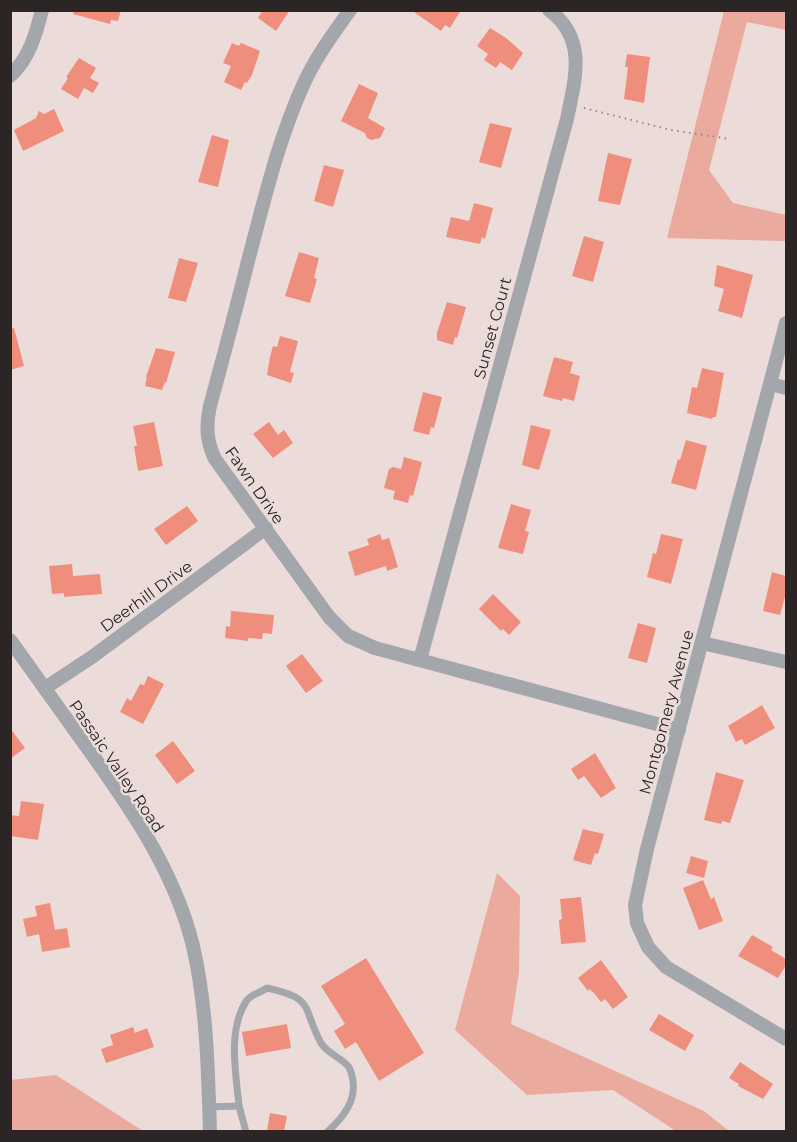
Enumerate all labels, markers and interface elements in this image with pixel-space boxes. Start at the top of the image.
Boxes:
street label: Sunset Court [470,275,515,381]
street label: Fawn Drive [221,443,288,528]
street label: Deerhill Drive [97,557,196,636]
street label: Montgomery Avenue [635,628,698,796]
street label: Passaic Valley Road [65,696,168,836]

